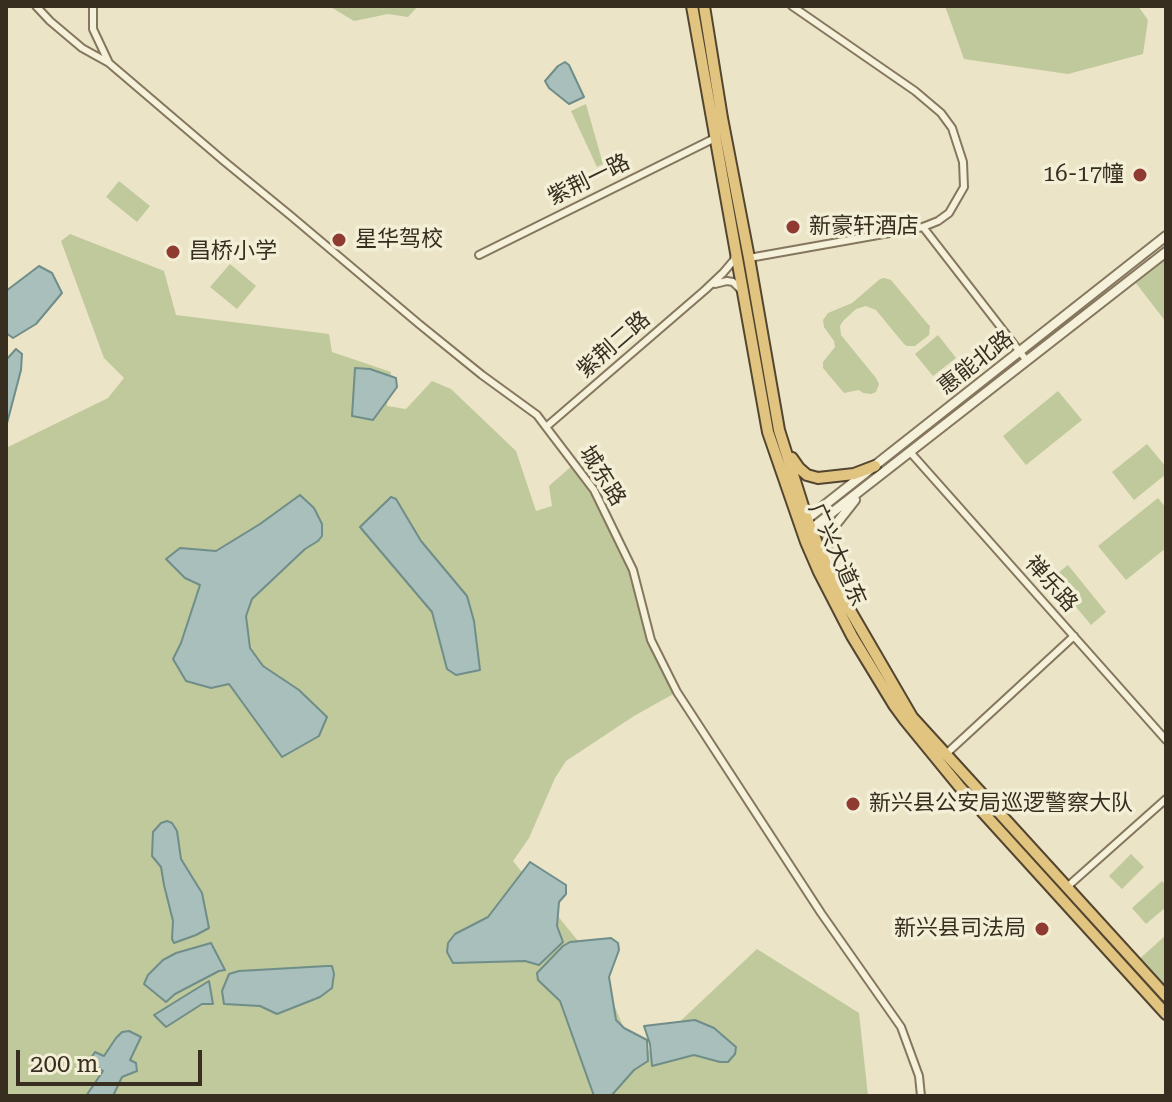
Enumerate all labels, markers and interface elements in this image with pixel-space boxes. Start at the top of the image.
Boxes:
street label: 紫荆一路 [544,149,634,211]
place label: 16-17幢 [1043,162,1124,188]
marker: 16-17幢 [1131,166,1149,184]
place label: 新豪轩酒店 [809,214,919,240]
marker: 新豪轩酒店 [784,218,802,236]
place label: 星华驾校 [355,227,443,253]
marker: 星华驾校 [330,231,348,249]
place label: 昌桥小学 [189,239,277,265]
marker: 昌桥小学 [164,243,182,261]
street label: 紫荆二路 [572,306,656,384]
street label: 惠能北路 [933,326,1019,400]
street label: 城东路 [573,441,631,511]
street label: 广兴大道东 [803,499,871,611]
street label: 禅乐路 [1019,551,1083,617]
place label: 新兴县公安局巡逻警察大队 [869,791,1133,817]
marker: 新兴县公安局巡逻警察大队 [844,795,862,813]
place label: 新兴县司法局 [894,916,1026,942]
marker: 新兴县司法局 [1033,920,1051,938]
scale bar [20,1034,206,1084]
text: 200 m [30,1050,98,1078]

